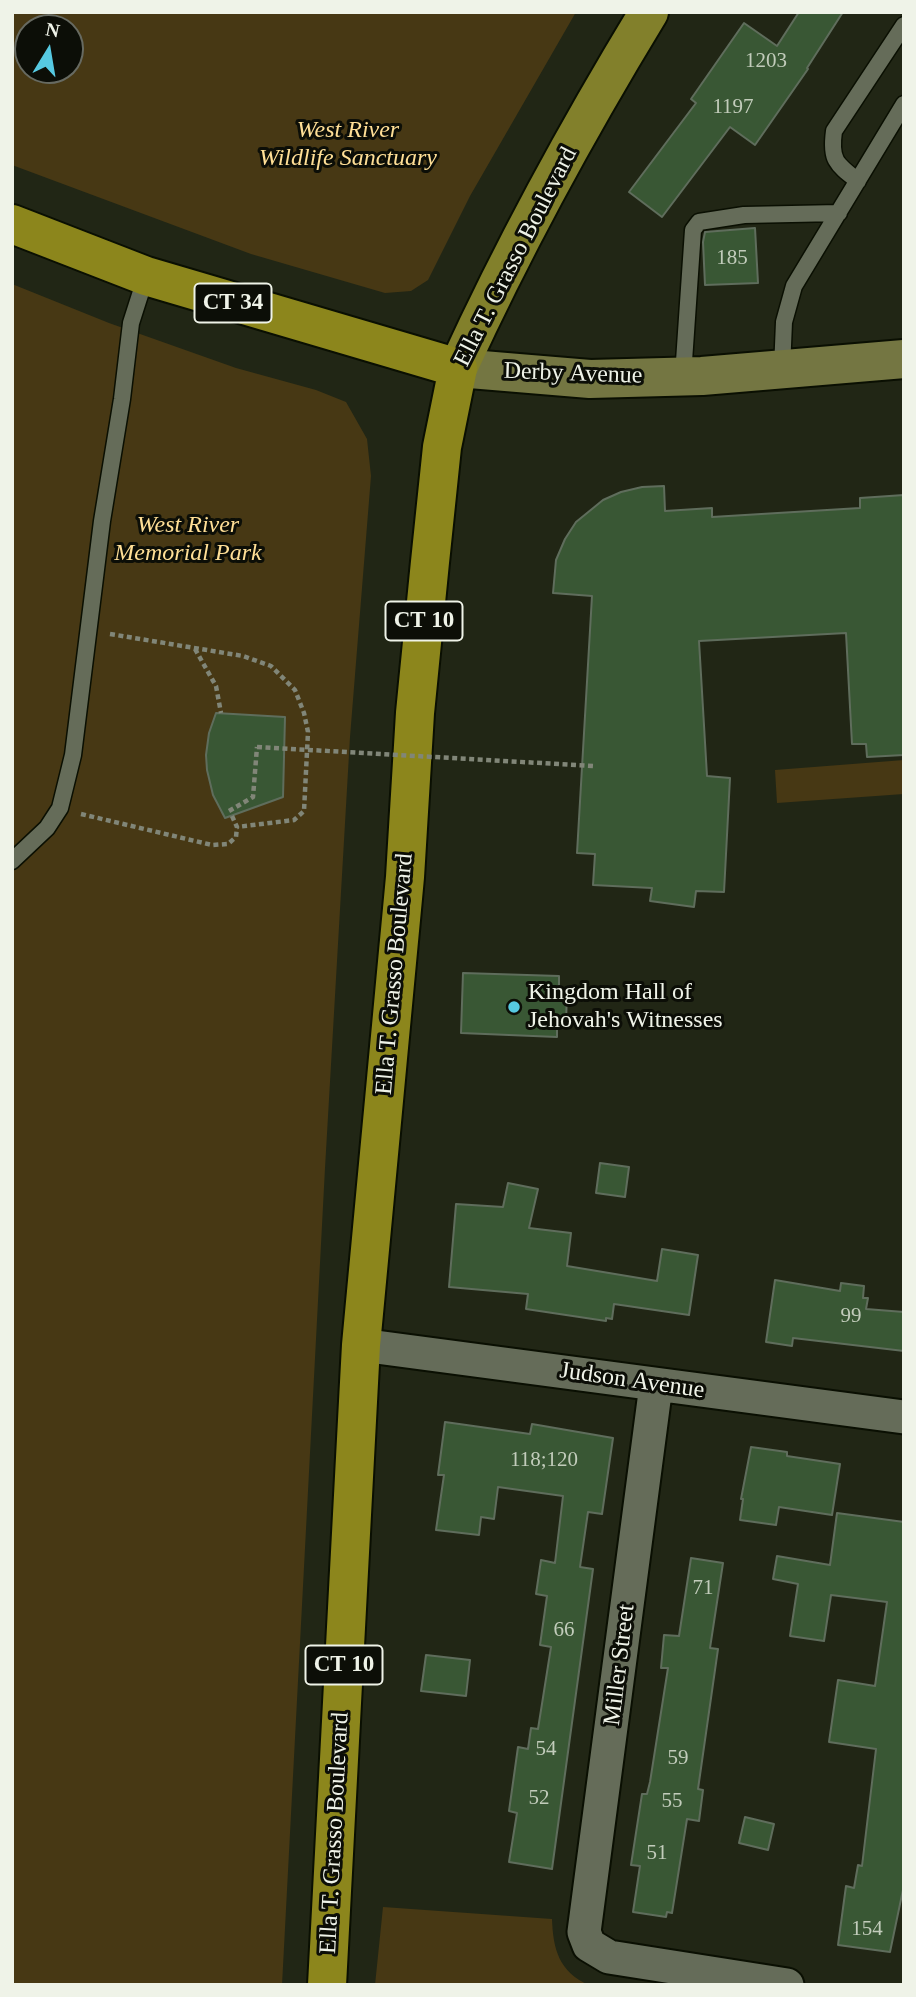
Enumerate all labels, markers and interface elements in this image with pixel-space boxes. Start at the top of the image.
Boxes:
north arrow [14,14,84,84]
text: N [44,18,61,41]
house number: 1203 [745,48,787,74]
house number: 1197 [712,94,754,120]
park label: West River Wildlife Sanctuary [259,117,437,173]
street label: Ella T. Grasso Boulevard [448,143,584,371]
house number: 185 [716,245,748,271]
road number: CT 34 [194,284,272,322]
street label: Derby Avenue [503,357,643,391]
park label: West River Memorial Park [114,512,262,568]
road number: CT 10 [386,601,462,640]
street label: Ella T. Grasso Boulevard [370,852,420,1096]
place label: Kingdom Hall of Jehovah's Witnesses [528,979,723,1035]
marker: Kingdom Hall of Jehovah's Witnesses [506,999,522,1015]
house number: 99 [840,1303,862,1329]
street label: Judson Avenue [558,1357,706,1405]
house number: 118;120 [510,1447,578,1473]
house number: 71 [692,1575,714,1601]
street label: Miller Street [598,1603,642,1727]
house number: 66 [554,1617,574,1643]
road number: CT 10 [306,1646,382,1684]
street label: Ella T. Grasso Boulevard [314,1711,356,1955]
house number: 54 [536,1736,556,1762]
house number: 59 [668,1745,688,1771]
house number: 52 [528,1785,550,1811]
house number: 55 [662,1788,682,1814]
house number: 51 [646,1840,668,1866]
house number: 154 [851,1916,883,1942]

